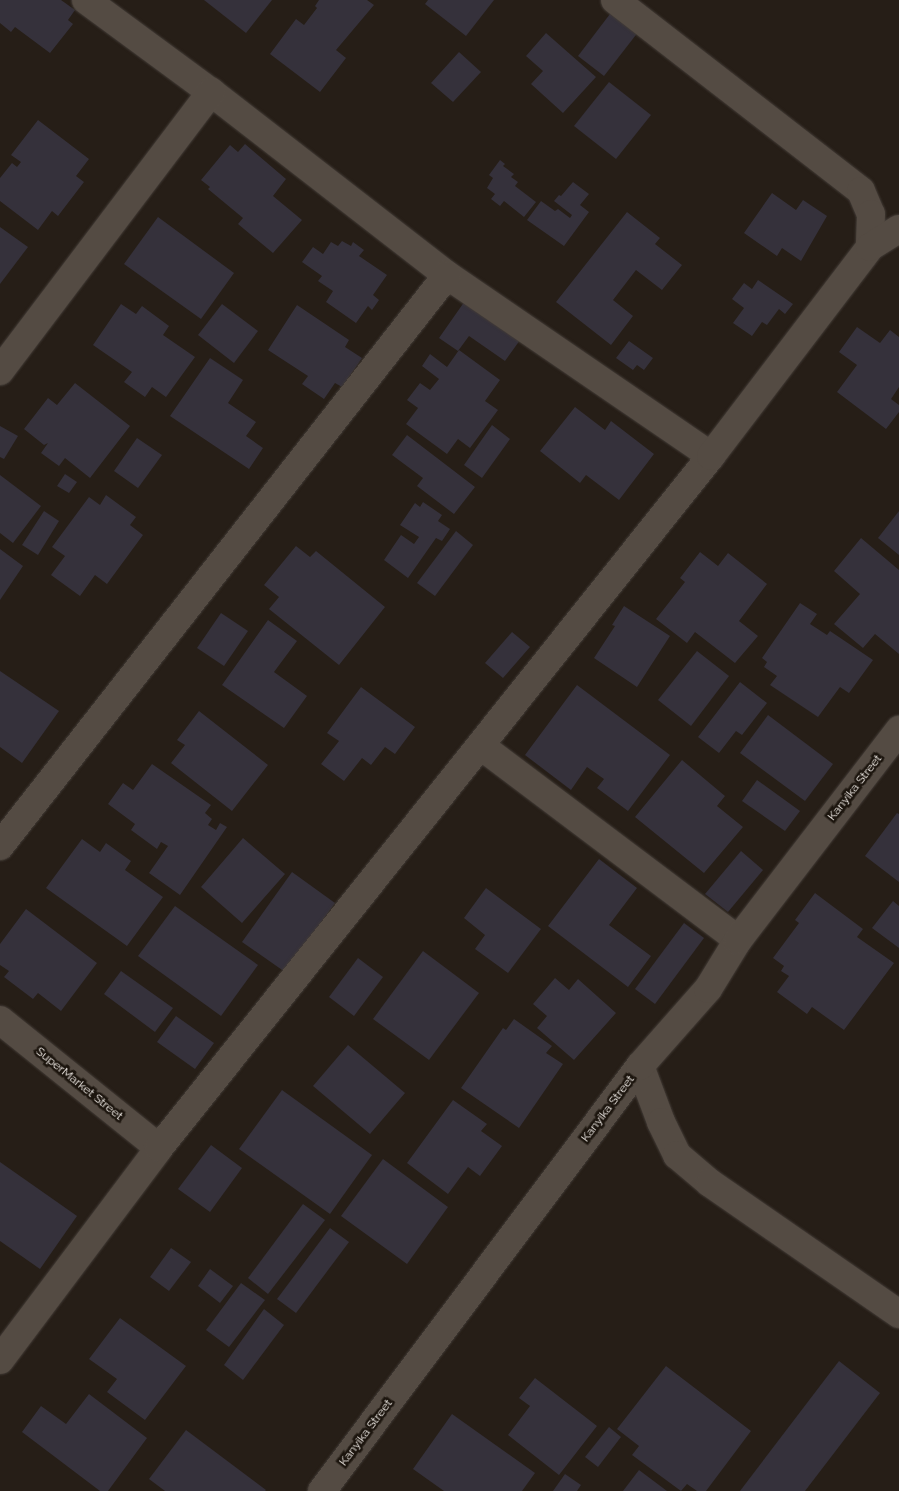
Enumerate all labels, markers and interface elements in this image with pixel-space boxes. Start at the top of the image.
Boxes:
street label: Kanyika Street [825,752,885,824]
street label: SuperMarket Street [33,1045,125,1123]
street label: Kanyika Street [578,1073,638,1145]
street label: Kanyika Street [336,1397,396,1469]

